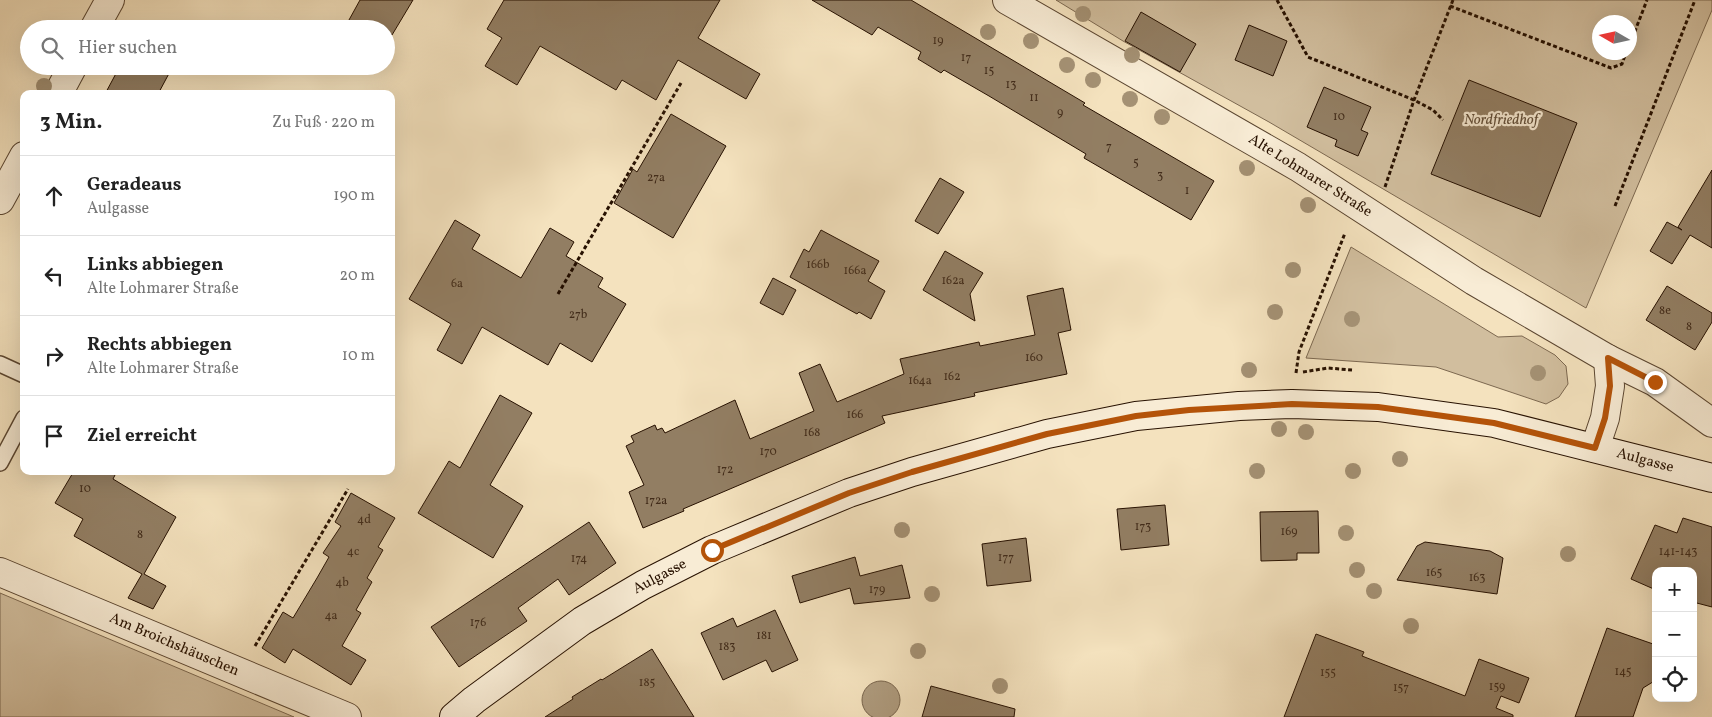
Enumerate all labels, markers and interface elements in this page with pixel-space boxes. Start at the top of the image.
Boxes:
north arrow [1592,15,1637,60]
search box [20,20,395,75]
house number: 19 [933,33,943,49]
icon: search [38,34,66,62]
text: Hier suchen [78,35,177,61]
house number: 17 [961,50,971,66]
house number: 15 [984,63,994,79]
house number: 13 [1006,77,1016,93]
house number: 11 [1029,90,1039,106]
house number: 9 [1057,105,1063,121]
text: 3 Min. [40,108,102,137]
house number: 10 [1333,109,1345,125]
park label: Nordfriedhof [1464,110,1541,131]
text: Zu Fuß · 220 m [272,112,375,134]
street label: Alte Lohmarer Straße [1244,129,1376,223]
house number: 7 [1106,139,1112,155]
house number: 5 [1133,155,1139,171]
house number: 3 [1157,168,1163,184]
house number: 27a [647,170,665,186]
text: Geradeaus [87,172,182,198]
icon: ahead [40,182,68,210]
house number: 1 [1185,183,1189,199]
text: 190 m [333,185,375,207]
text: Aulgasse [87,198,149,220]
text: Links abbiegen [87,252,224,278]
house number: 166b [806,257,830,273]
icon: left [40,262,68,290]
house number: 166a [844,263,866,279]
text: 20 m [340,265,375,287]
house number: 162a [941,273,965,289]
house number: 6a [451,276,463,292]
text: Alte Lohmarer Straße [87,278,239,300]
house number: 8e [1659,303,1671,319]
house number: 27b [569,307,588,323]
house number: 8 [1686,319,1692,335]
text: Rechts abbiegen [87,332,232,358]
icon: right [40,342,68,370]
text: 10 m [342,345,375,367]
house number: 160 [1025,350,1043,366]
text: Alte Lohmarer Straße [87,358,239,380]
house number: 162 [943,369,961,385]
route end [1644,371,1667,394]
house number: 164a [908,373,932,389]
house number: 166 [847,407,863,423]
icon: arrive [40,422,68,450]
text: Ziel erreicht [87,423,197,449]
house number: 168 [804,425,820,441]
street label: Aulgasse [1614,443,1676,479]
house number: 170 [759,444,777,460]
house number: 172 [717,462,733,478]
house number: 10 [79,481,91,497]
house number: 172a [645,493,667,509]
house number: 4d [357,512,371,528]
house number: 173 [1135,519,1151,535]
house number: 169 [1281,524,1297,540]
house number: 8 [137,527,143,543]
route start [701,539,724,562]
house number: 4c [347,544,359,560]
house number: 141-143 [1659,544,1697,560]
house number: 177 [998,550,1014,566]
house number: 174 [571,551,587,567]
street label: Aulgasse [629,554,691,600]
house number: 165 [1426,565,1442,581]
map controls [1652,567,1697,702]
button: + [1652,567,1697,612]
house number: 163 [1469,570,1485,586]
house number: 4b [335,575,349,591]
house number: 179 [869,582,885,598]
street label: Am Broichshäuschen [106,608,242,682]
house number: 4a [324,608,338,624]
button: − [1652,612,1697,657]
house number: 176 [470,615,486,631]
house number: 181 [756,628,772,644]
house number: 183 [719,639,735,655]
button: locate [1652,657,1697,702]
house number: 145 [1614,664,1632,680]
house number: 155 [1320,665,1336,681]
house number: 185 [639,675,655,691]
house number: 159 [1489,679,1505,695]
house number: 157 [1393,680,1409,696]

